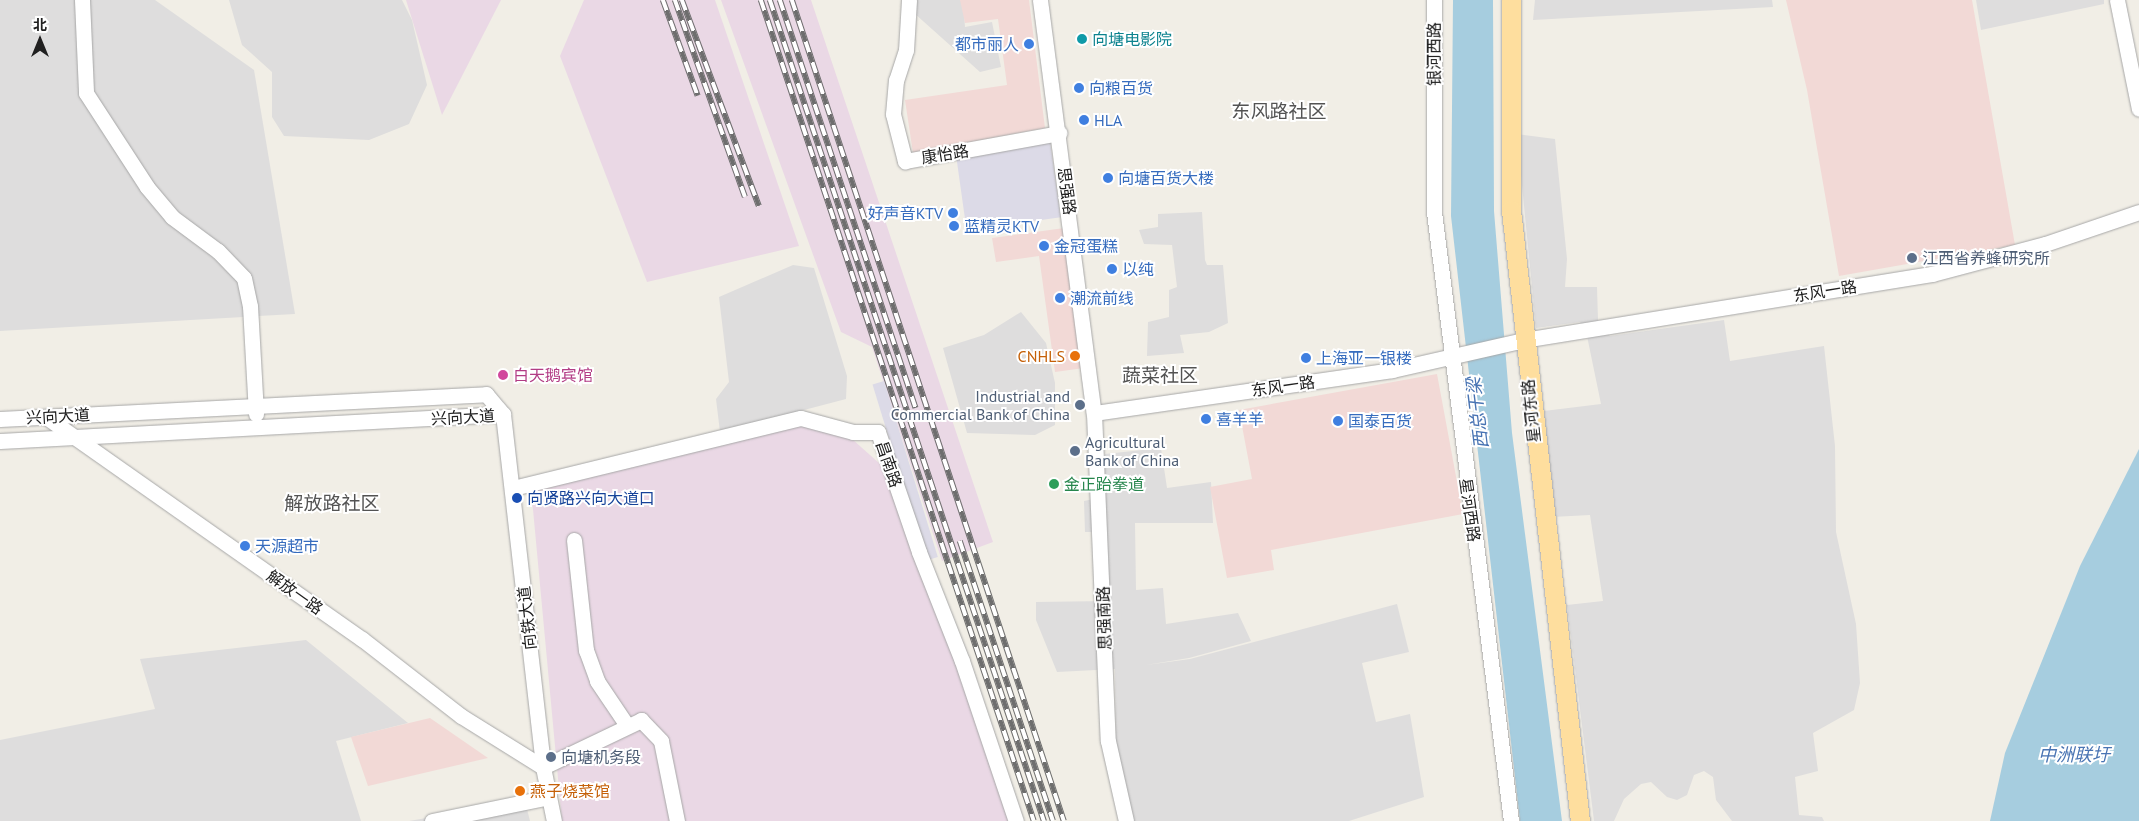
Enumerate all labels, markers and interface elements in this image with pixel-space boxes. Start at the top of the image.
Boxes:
north arrow [15,15,65,65]
text: 北 [33,16,47,34]
street label: 银河西路 [1424,22,1444,86]
place label: 向塘电影院 [1092,29,1172,49]
marker: 向塘电影院 [1076,33,1088,45]
place label: 都市丽人 [955,34,1019,54]
marker: 都市丽人 [1023,38,1035,50]
place label: 向粮百货 [1089,78,1153,98]
marker: 向粮百货 [1073,82,1085,94]
district label: 东风路社区 [1232,101,1326,123]
place label: HLA [1094,110,1122,130]
marker: HLA [1078,114,1090,126]
street label: 康怡路 [920,141,970,167]
street label: 思强路 [1054,166,1080,216]
place label: 向塘百货大楼 [1118,168,1214,188]
marker: 向塘百货大楼 [1102,172,1114,184]
place label: 好声音KTV [868,203,943,223]
marker: 好声音KTV [947,207,959,219]
place label: 蓝精灵KTV [964,216,1039,236]
marker: 蓝精灵KTV [948,220,960,232]
place label: 金冠蛋糕 [1054,236,1118,256]
marker: 金冠蛋糕 [1038,240,1050,252]
place label: 江西省养蜂研究所 [1922,248,2050,268]
marker: 江西省养蜂研究所 [1906,252,1918,264]
place label: 以纯 [1122,259,1154,279]
marker: 以纯 [1106,263,1118,275]
street label: 东风一路 [1792,277,1858,305]
place label: 潮流前线 [1070,288,1134,308]
marker: 潮流前线 [1054,292,1066,304]
place label: CNHLS [1018,346,1065,366]
place label: 上海亚一银楼 [1316,348,1412,368]
marker: CNHLS [1069,350,1081,362]
marker: 上海亚一银楼 [1300,352,1312,364]
place label: 白天鹅宾馆 [513,365,593,385]
district label: 蔬菜社区 [1122,365,1198,387]
marker: 白天鹅宾馆 [497,369,509,381]
street label: 东风一路 [1250,372,1316,400]
water label: 西总干梁 [1463,376,1493,450]
street label: 星河东路 [1518,378,1544,444]
place label: Industrial and Commercial Bank of China [890,386,1070,424]
marker: Industrial and Commercial Bank of China [1074,399,1086,411]
street label: 兴向大道 [26,405,90,427]
street label: 兴向大道 [431,406,495,428]
place label: 喜羊羊 [1216,409,1264,429]
place label: 国泰百货 [1348,411,1412,431]
marker: 喜羊羊 [1200,413,1212,425]
marker: 国泰百货 [1332,415,1344,427]
place label: Agricultural Bank of China [1085,432,1180,470]
street label: 昌南路 [872,438,906,490]
marker: Agricultural Bank of China [1069,445,1081,457]
place label: 金正跆拳道 [1064,474,1144,494]
street label: 星河西路 [1456,477,1484,543]
marker: 金正跆拳道 [1048,478,1060,490]
place label: 向贤路兴向大道口 [527,488,655,508]
marker: 向贤路兴向大道口 [511,492,523,504]
district label: 解放路社区 [285,493,379,515]
place label: 天源超市 [255,536,319,556]
marker: 天源超市 [239,540,251,552]
street label: 解放一路 [263,566,327,618]
street label: 向铁大道 [514,585,540,651]
street label: 思强南路 [1093,586,1115,650]
water label: 中洲联圩 [2038,744,2110,766]
place label: 向塘机务段 [561,747,641,767]
marker: 向塘机务段 [545,751,557,763]
place label: 燕子烧菜馆 [530,781,610,801]
marker: 燕子烧菜馆 [514,785,526,797]

